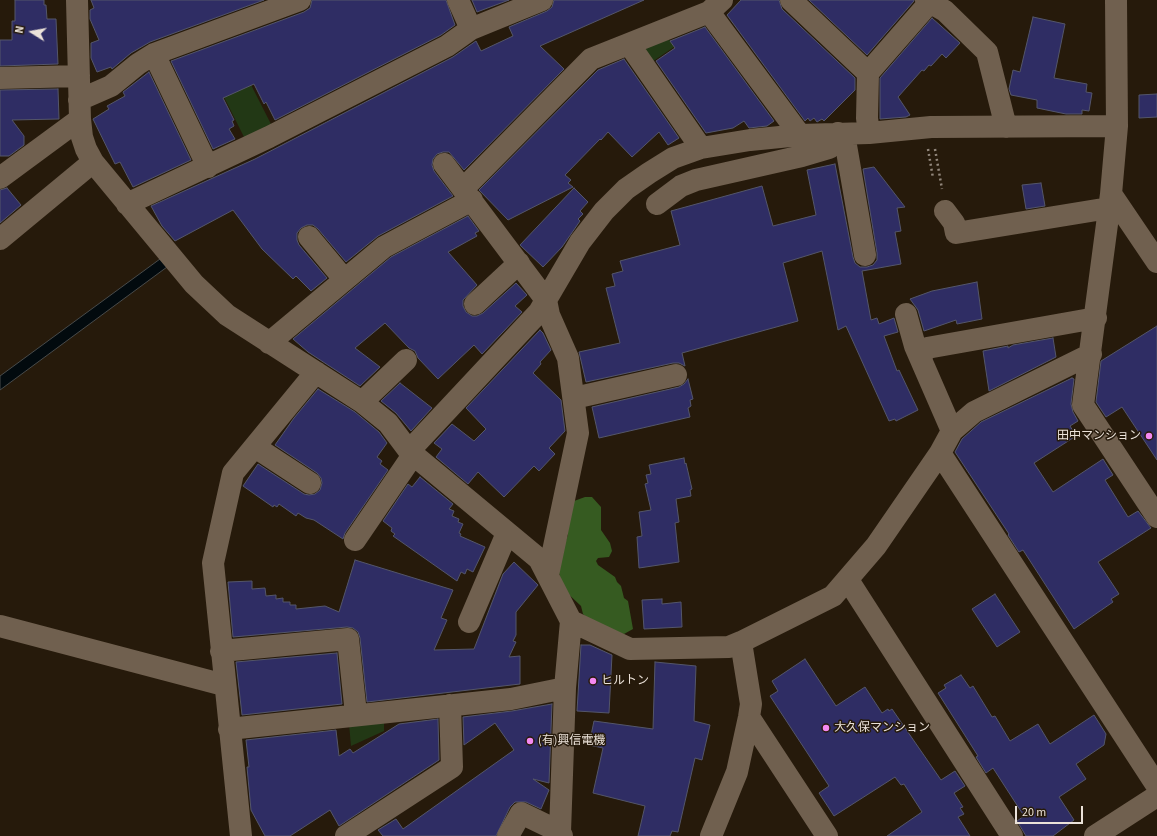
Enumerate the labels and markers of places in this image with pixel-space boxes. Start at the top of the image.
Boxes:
place label: 田中マンション [1057,429,1141,443]
marker: 田中マンション [1144,431,1154,441]
place label: ヒルトン [601,674,649,688]
marker: ヒルトン [588,676,598,686]
place label: 大久保マンション [834,721,930,735]
marker: 大久保マンション [821,723,831,733]
place label: (有)興信電機 [538,734,605,748]
marker: (有)興信電機 [525,736,535,746]

